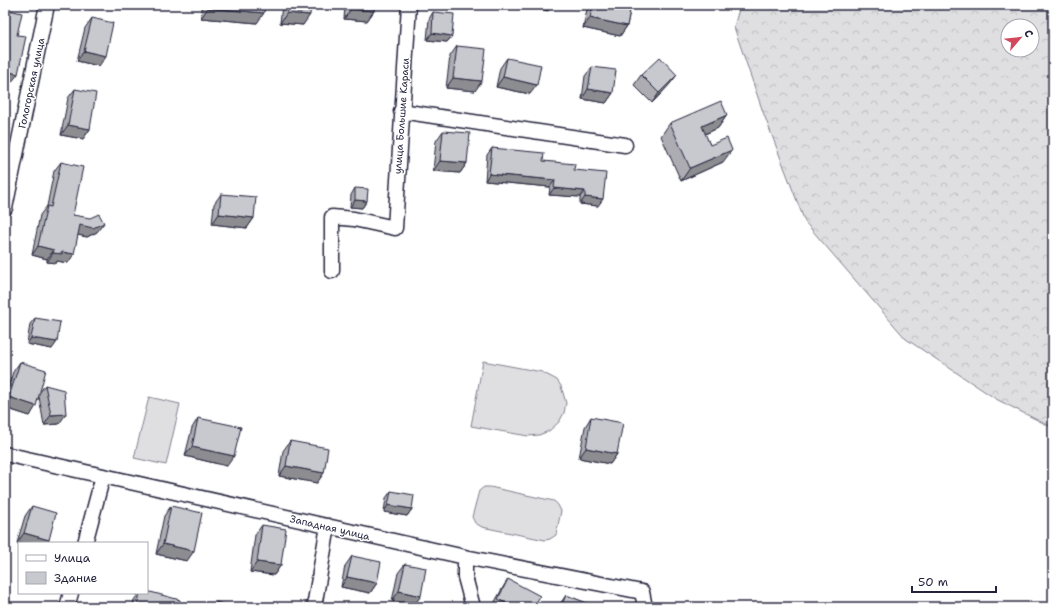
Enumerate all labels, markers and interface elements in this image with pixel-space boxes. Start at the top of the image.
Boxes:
north arrow [1000,18,1040,58]
text: С [1020,27,1037,40]
street label: Гологорская улица [16,36,48,130]
street label: улица Большие Караси [391,57,412,175]
street label: Западная улица [289,512,372,543]
legend [18,542,148,594]
text: Улица [54,550,91,566]
scale bar [912,568,996,594]
text: Здание [54,570,98,586]
text: 50 m [918,574,948,590]

